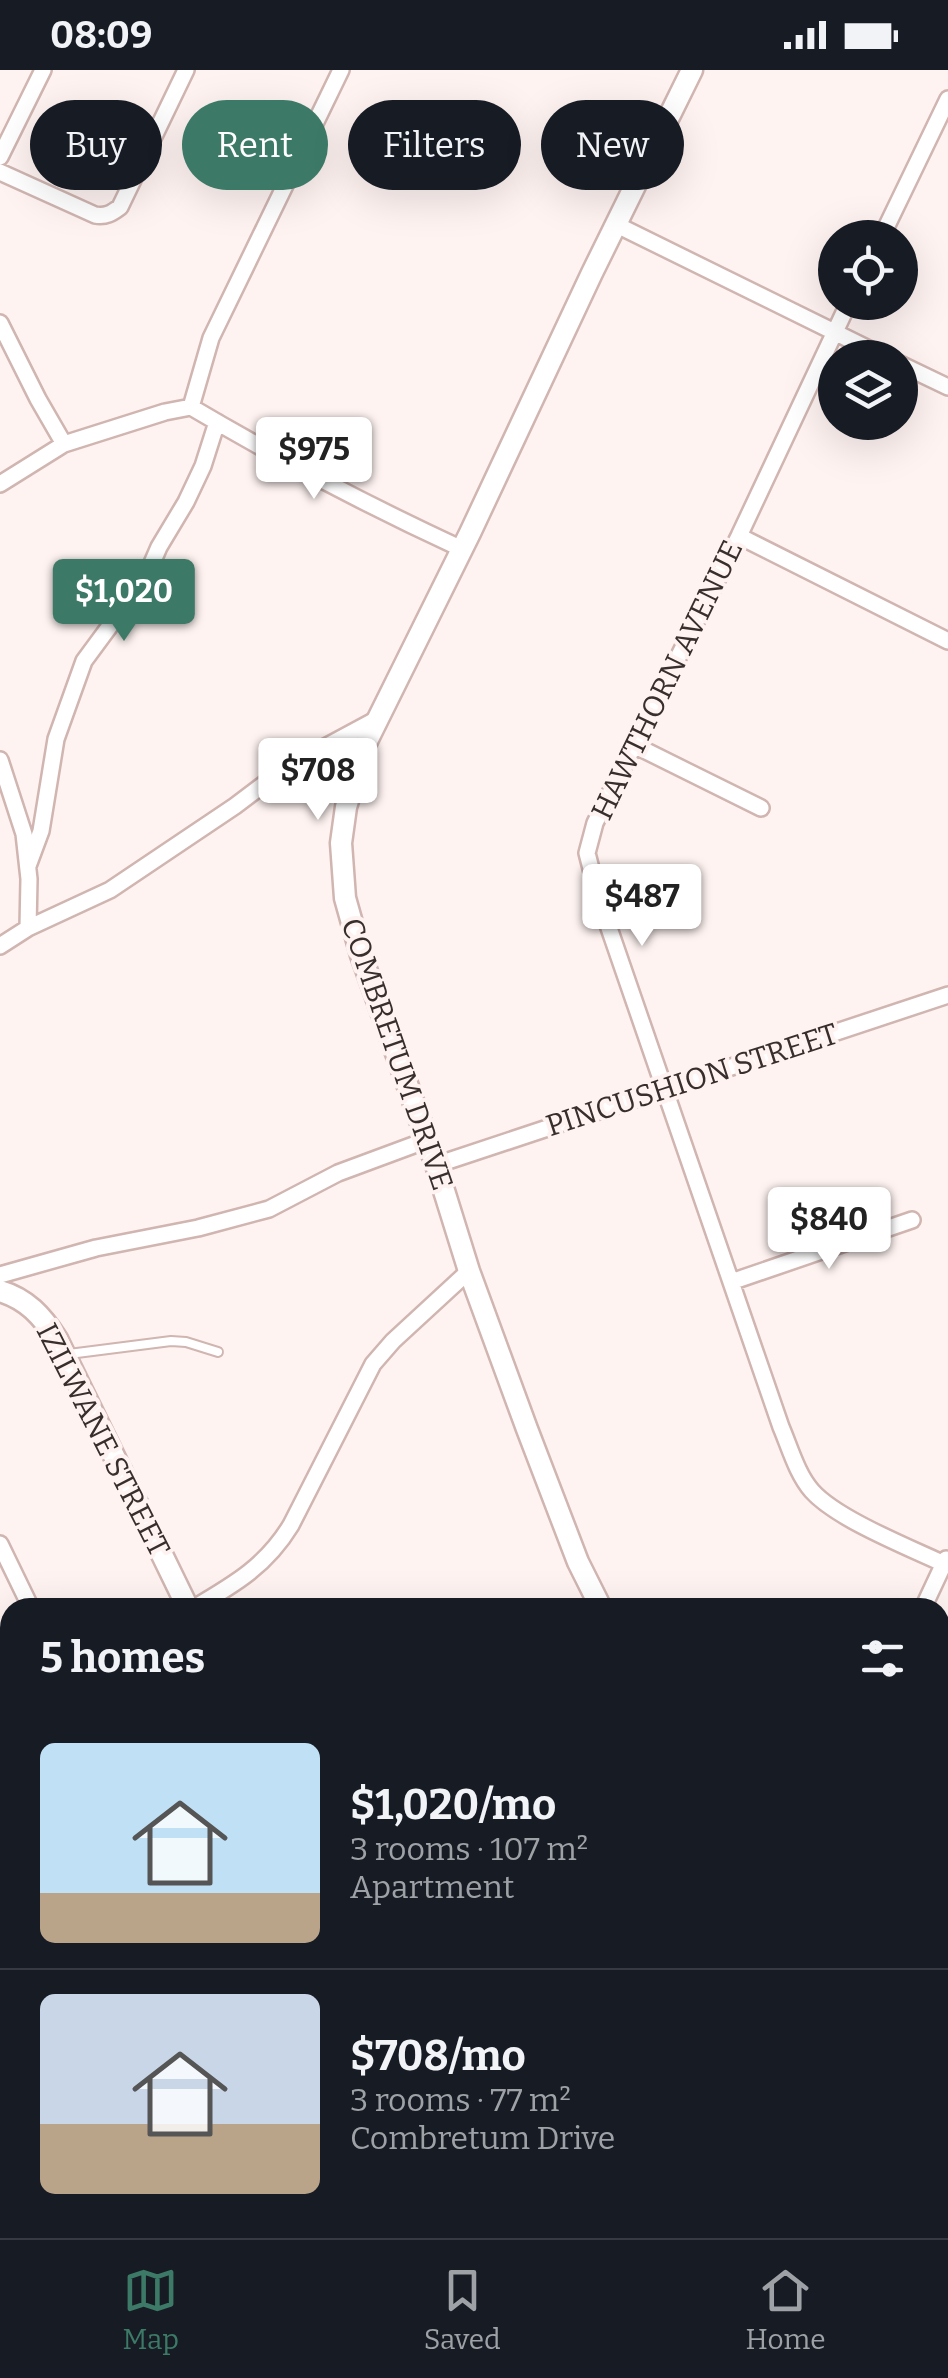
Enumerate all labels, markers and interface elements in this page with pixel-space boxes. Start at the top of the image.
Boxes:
text: 08:09 [50,12,152,58]
chip: Buy [30,100,162,190]
chip: Rent [182,100,328,190]
chip: Filters [348,100,521,190]
chip: New [541,100,684,190]
map controls [818,220,918,440]
button: locate [818,220,918,320]
button: layers [818,340,918,440]
pin: $975 [255,417,373,502]
text: $975 [278,430,350,468]
street label: HAWTHORN AVENUE [584,535,750,825]
pin: $1,020 [43,559,205,644]
text: $1,020 [75,572,173,610]
pin: $708 [259,738,377,823]
text: $708 [280,751,356,789]
pin: $487 [583,864,701,949]
text: $487 [604,877,680,915]
street label: COMBRETUM DRIVE [334,913,460,1195]
street label: PINCUSHION STREET [542,1016,842,1144]
pin: $840 [770,1187,888,1272]
text: $840 [790,1200,868,1238]
street label: IZILWANE STREET [29,1317,177,1563]
icon: filters [855,1631,910,1686]
text: 5 homes [40,1633,205,1683]
text: $1,020/mo [350,1780,556,1830]
icon: home [120,1783,240,1903]
text: 3 rooms · 107 m² [350,1830,588,1868]
text: Apartment [350,1868,514,1906]
text: $708/mo [350,2031,526,2081]
icon: home [120,2034,240,2154]
text: 3 rooms · 77 m² [350,2081,571,2119]
text: Combretum Drive [350,2119,615,2157]
tab: Map [122,2263,179,2356]
tab: Saved [424,2263,501,2356]
tab: Home [746,2263,826,2356]

